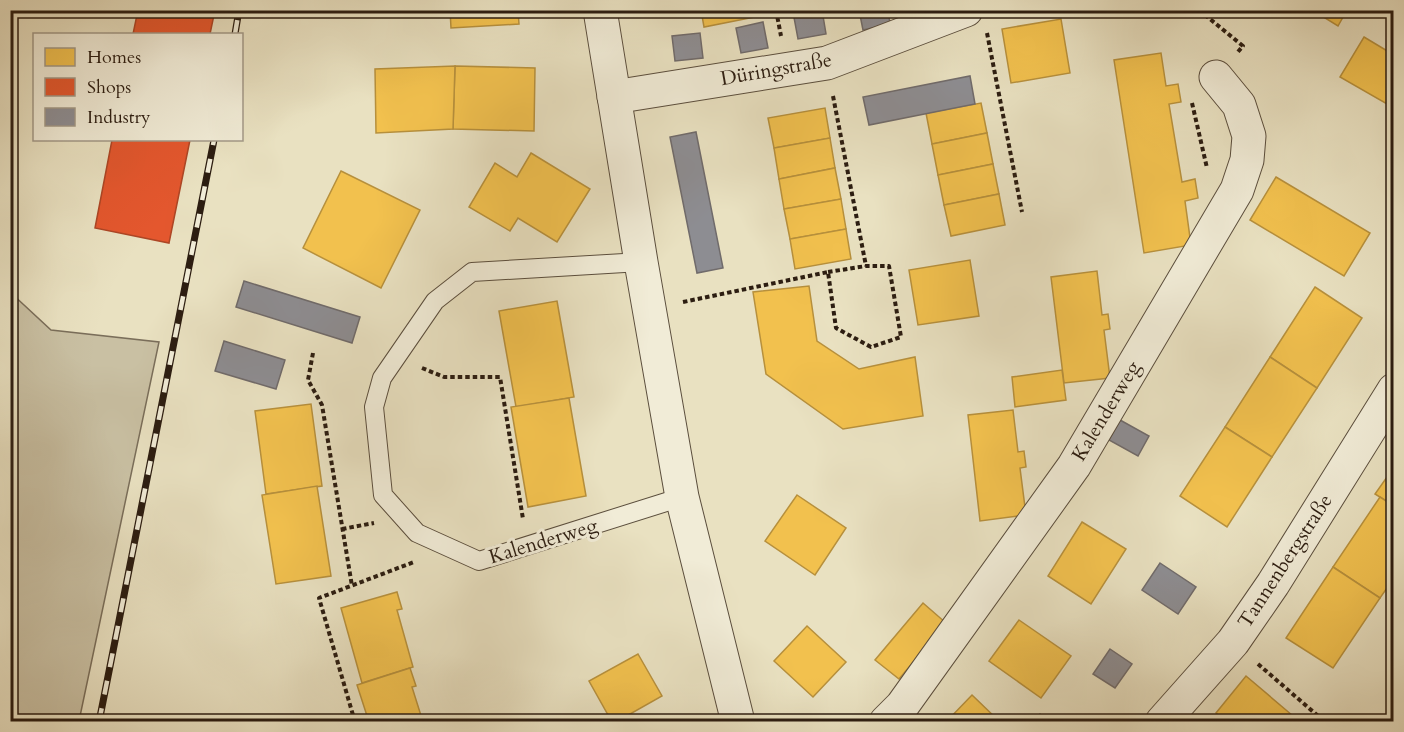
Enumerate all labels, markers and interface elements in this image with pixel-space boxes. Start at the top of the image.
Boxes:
legend [33,33,243,141]
text: Homes [87,45,141,70]
street label: Düringstraße [718,46,834,92]
text: Shops [87,75,131,100]
text: Industry [87,105,151,130]
street label: Kalenderweg [1065,355,1147,466]
street label: Tannenbergstraße [1232,489,1338,633]
street label: Kalenderweg [485,511,601,570]

